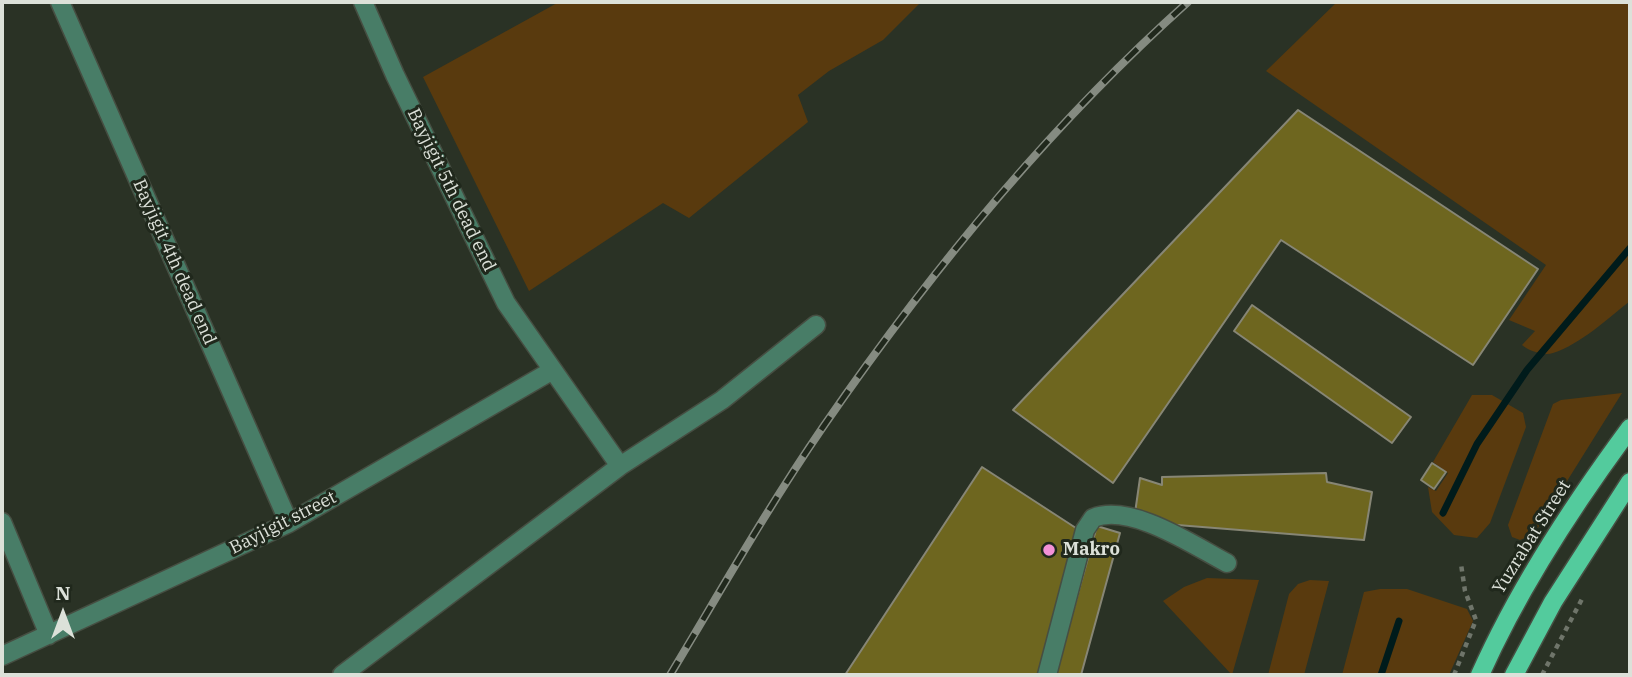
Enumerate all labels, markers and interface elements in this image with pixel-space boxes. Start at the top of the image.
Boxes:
street label: Bayjigit 5th dead end [402,105,500,275]
street label: Bayjigit 4th dead end [128,176,220,348]
street label: Yuzrabat Street [1488,476,1576,598]
street label: Bayjigit street [226,487,340,559]
place label: Makro [1063,539,1120,561]
marker: Makro [1041,542,1057,558]
north arrow [28,579,98,649]
text: N [55,581,71,605]

